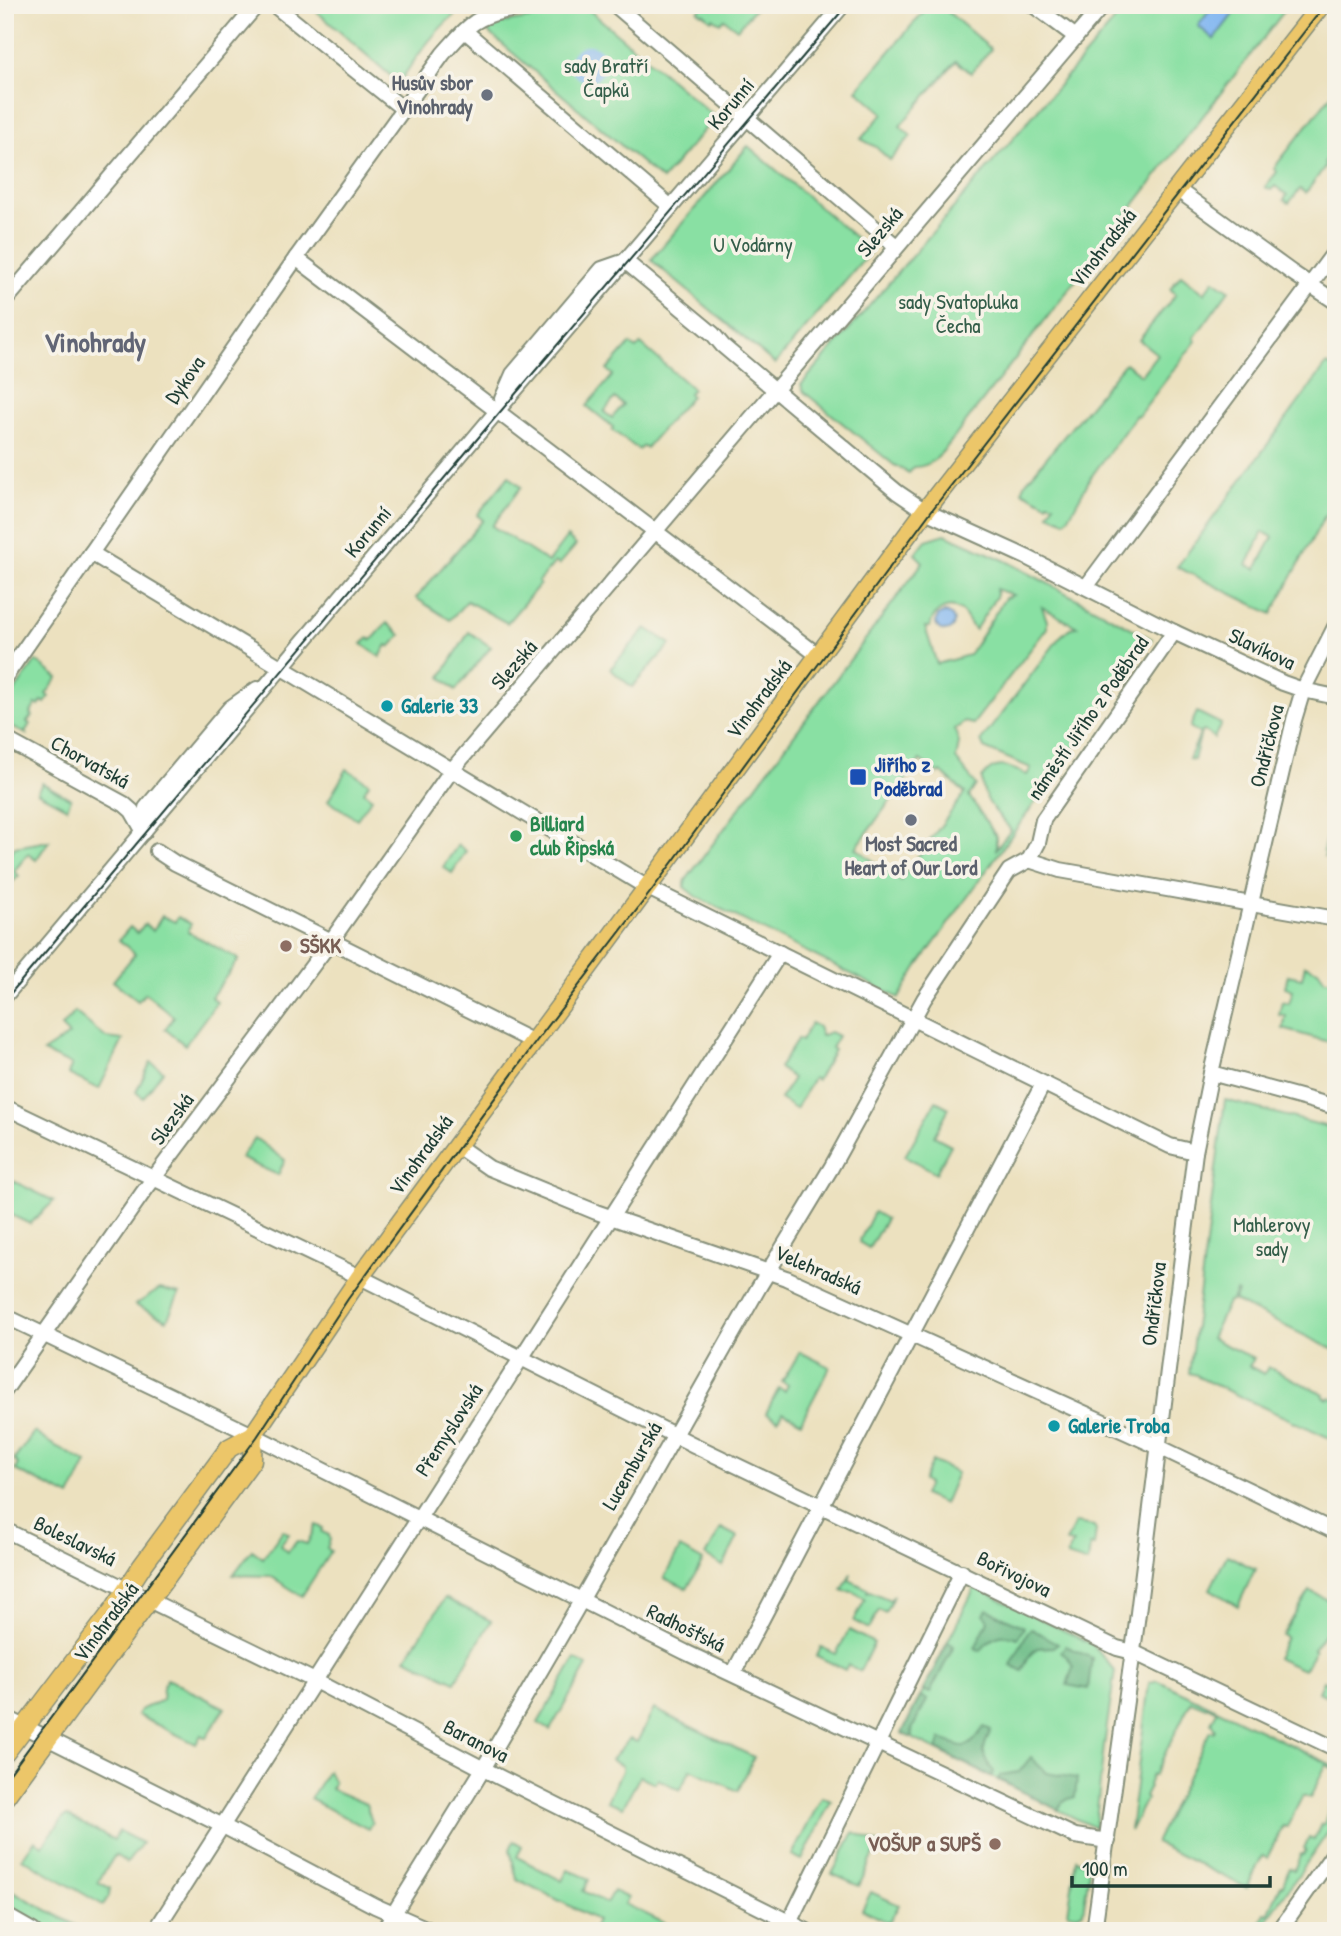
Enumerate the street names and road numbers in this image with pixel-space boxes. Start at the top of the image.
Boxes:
street label: Korunní [700,72,761,136]
street label: Slezská [850,200,909,263]
street label: Vinohradská [1063,202,1143,293]
street label: Dykova [158,350,212,410]
street label: Korunní [337,500,398,564]
street label: Slavíkova [1224,621,1300,677]
street label: náměstí Jiřího z Poděbrad [1020,630,1155,806]
street label: Slezská [484,633,543,696]
street label: Vinohradská [719,653,798,744]
street label: Ondříčkova [1242,702,1291,790]
street label: Chorvatská [46,728,135,795]
street label: Slezská [143,1087,200,1151]
street label: Vinohradská [382,1109,460,1201]
street label: Velehradská [770,1237,866,1302]
street label: Ondříčkova [1134,1260,1173,1347]
street label: Přemyslovská [408,1378,489,1482]
street label: Lucemburská [595,1416,668,1515]
street label: Boleslavská [29,1508,121,1573]
street label: Bořivojova [972,1543,1056,1604]
street label: Vinohradská [66,1576,145,1667]
street label: Radhošťská [642,1596,730,1659]
street label: Baranova [439,1712,514,1769]

